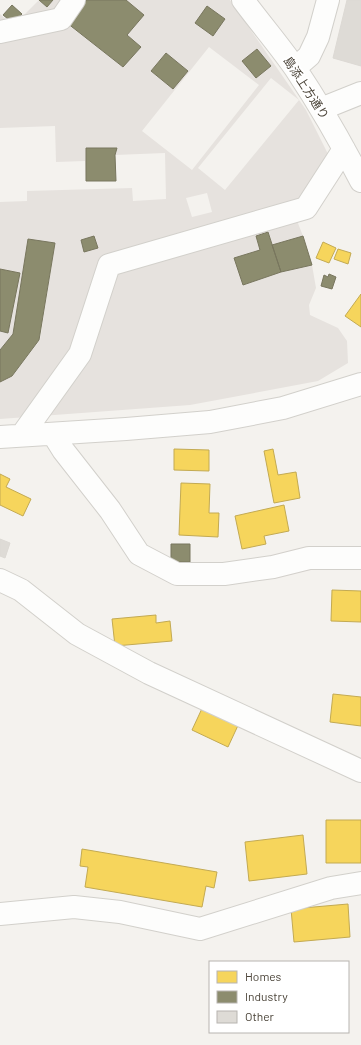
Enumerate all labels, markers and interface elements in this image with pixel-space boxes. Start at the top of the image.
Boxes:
street label: 島添上方通り [281,53,332,121]
legend [209,961,349,1033]
text: Homes [245,969,282,983]
text: Industry [245,989,288,1003]
text: Other [245,1009,275,1023]

